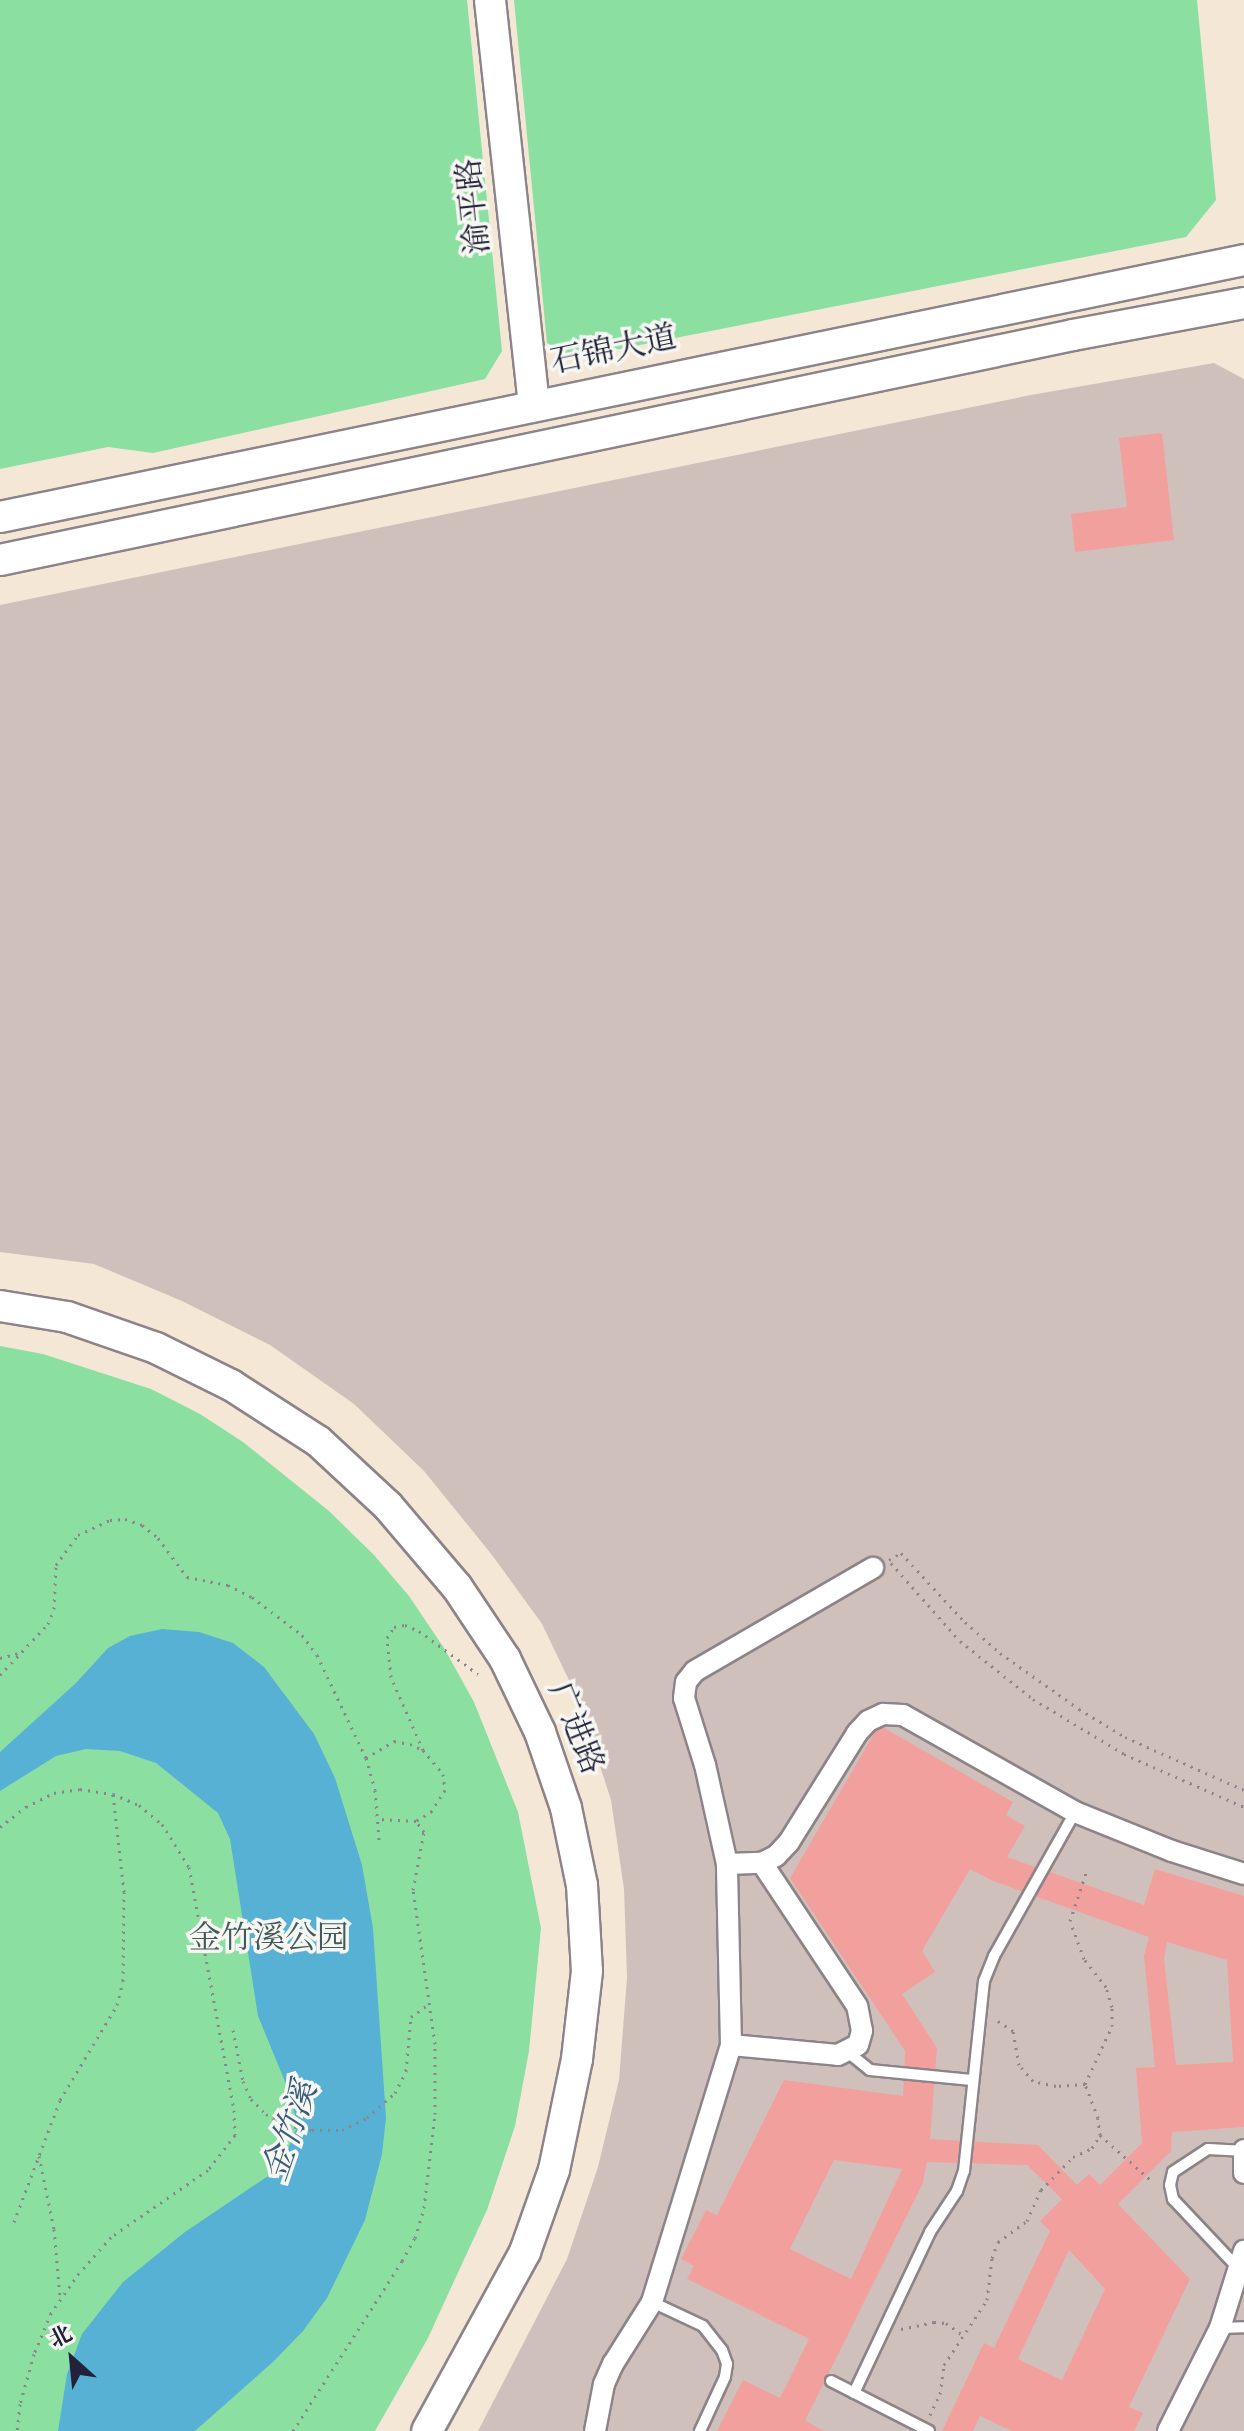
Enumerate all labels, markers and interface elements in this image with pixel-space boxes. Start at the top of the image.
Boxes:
street label: 渝平路 [452,156,500,256]
street label: 石锦大道 [547,320,681,384]
street label: 广进路 [538,1677,610,1781]
park label: 金竹溪公园 [189,1921,349,1959]
water label: 金竹溪 [256,2077,328,2187]
north arrow [32,2319,112,2399]
text: 北 [46,2323,76,2352]

